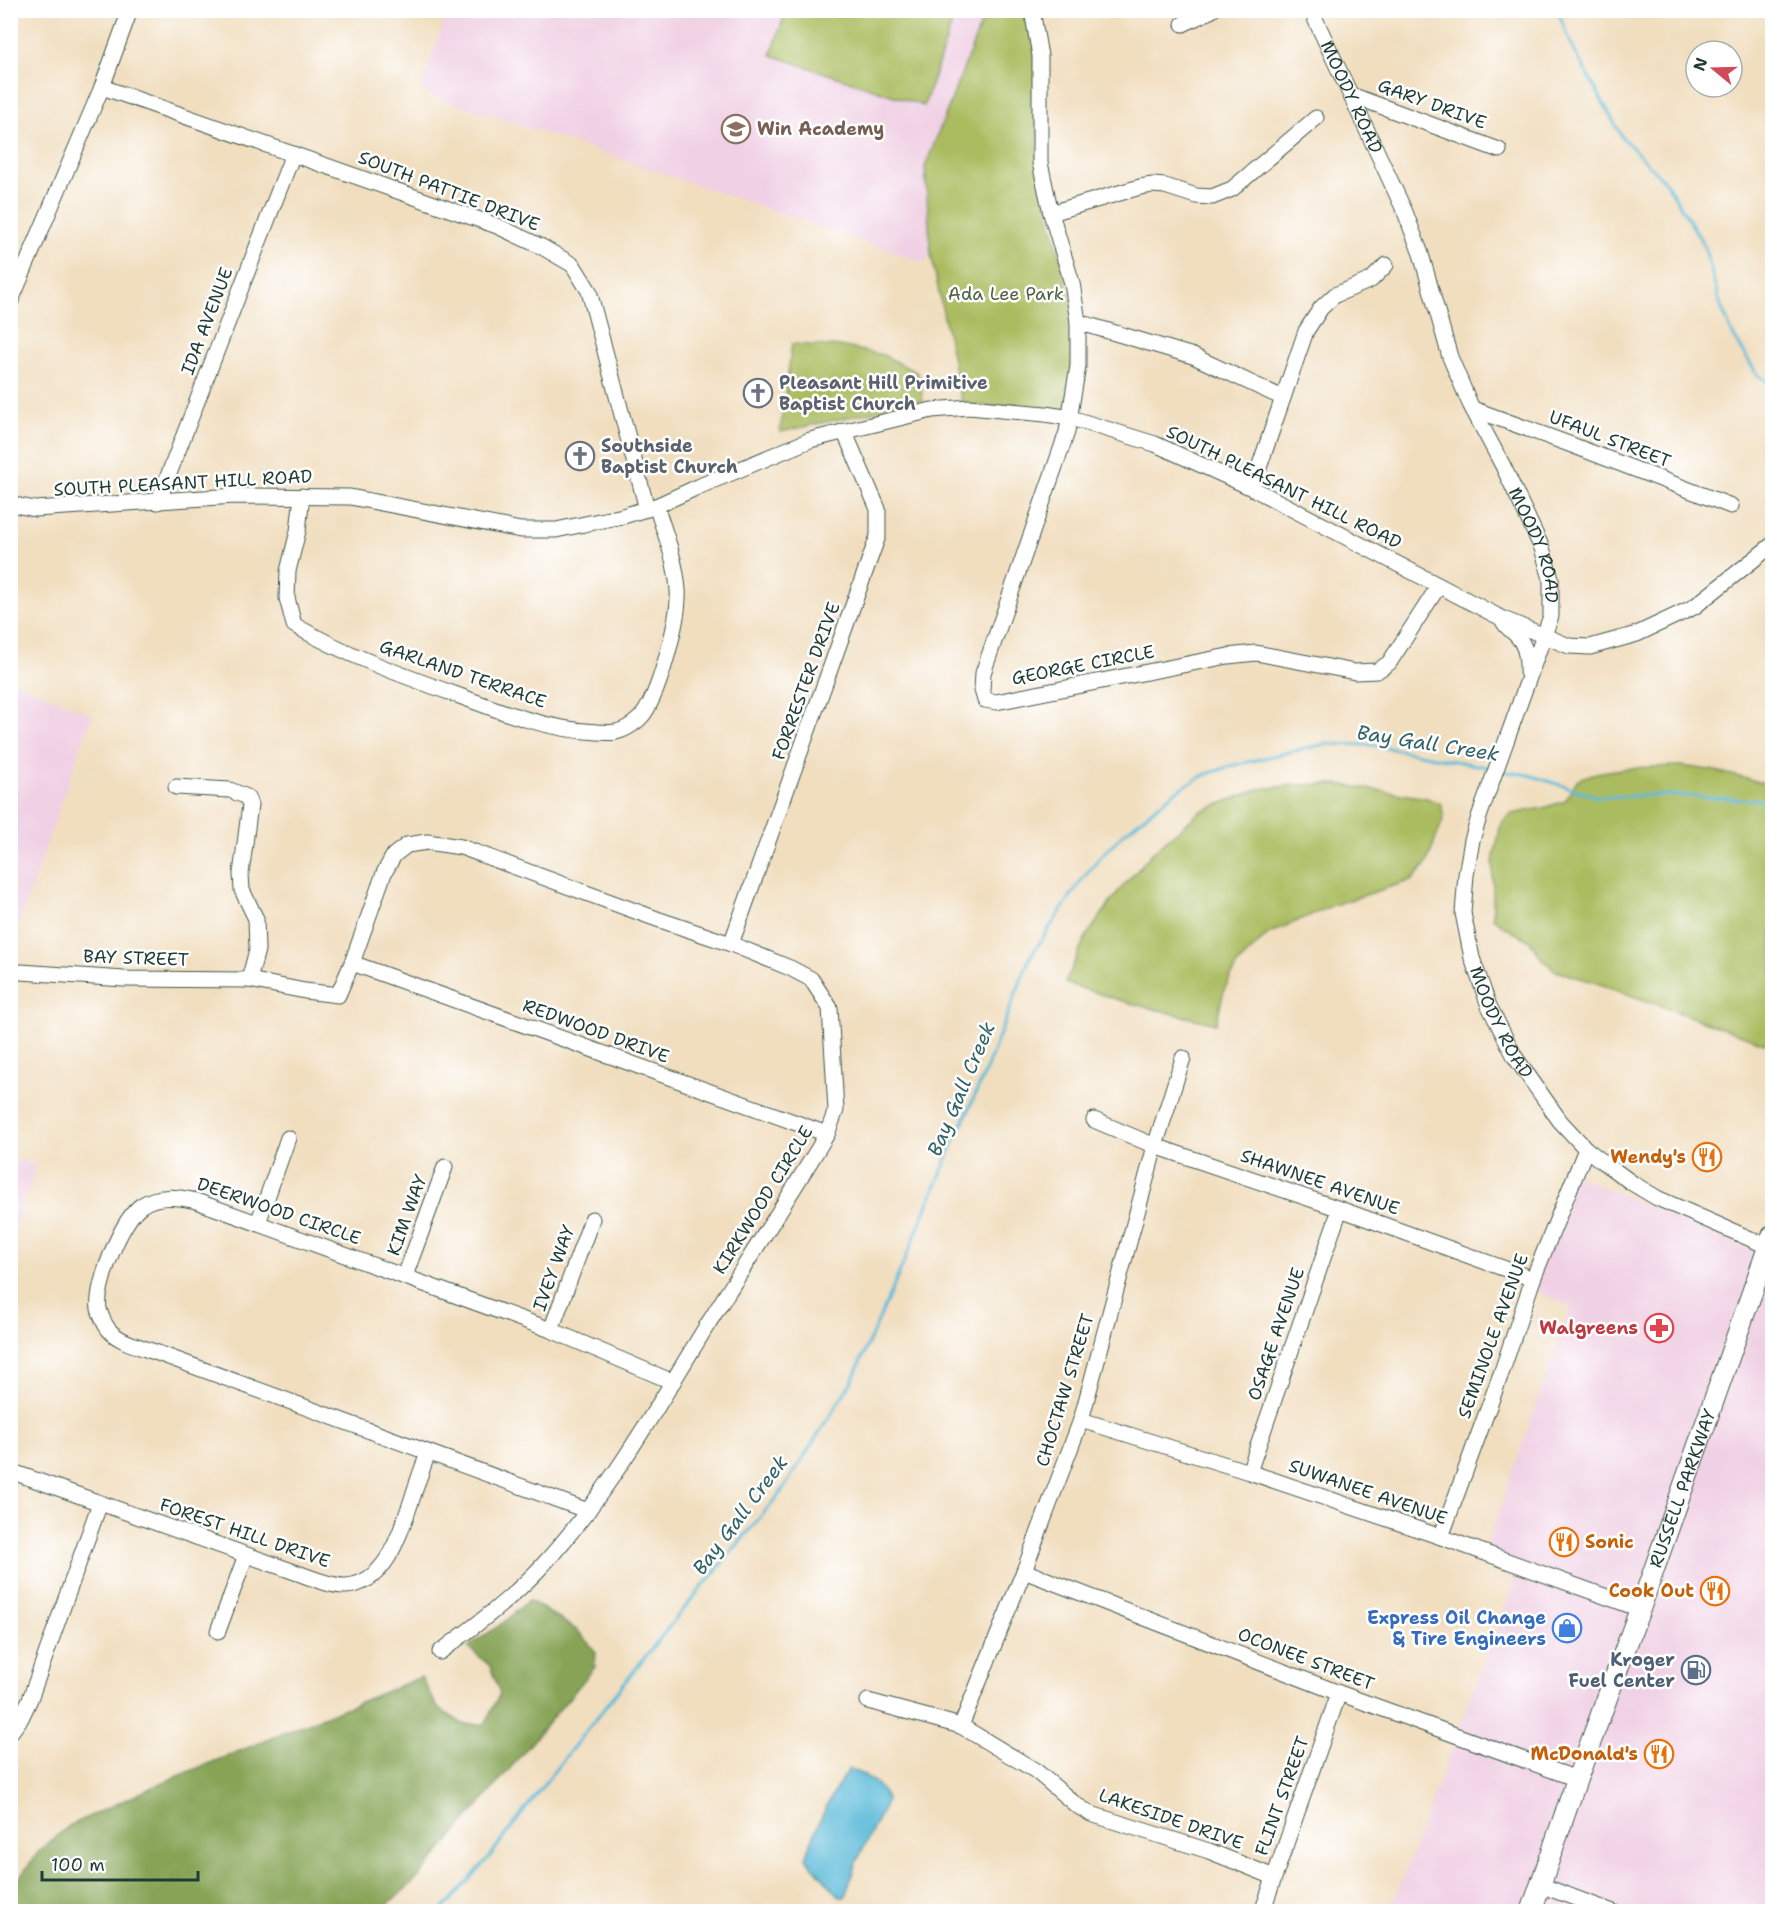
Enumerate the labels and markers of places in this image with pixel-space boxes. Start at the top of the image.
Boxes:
school or university icon: Win Academy [720,113,752,145]
place label: Win Academy [757,117,884,141]
place label: Pleasant Hill Primitive Baptist Church [779,371,988,416]
church icon: Pleasant Hill Primitive Baptist Church [742,377,774,409]
place label: Southside Baptist Church [601,434,738,479]
church icon: Southside Baptist Church [564,440,596,472]
restaurant icon: Wendy's [1691,1141,1723,1173]
place label: Wendy's [1610,1145,1686,1169]
pharmacy icon: Walgreens [1643,1312,1675,1344]
place label: Walgreens [1539,1316,1638,1340]
restaurant icon: Sonic [1548,1526,1580,1558]
place label: Sonic [1585,1530,1634,1554]
restaurant icon: Cook Out [1699,1575,1731,1607]
place label: Cook Out [1609,1579,1694,1603]
place label: Express Oil Change & Tire Engineers [1367,1606,1546,1651]
shop icon: Express Oil Change & Tire Engineers [1551,1612,1583,1644]
place label: Kroger Fuel Center [1568,1648,1675,1693]
fuel station icon: Kroger Fuel Center [1680,1654,1712,1686]
restaurant icon: McDonald's [1643,1738,1675,1770]
place label: McDonald's [1531,1742,1638,1766]

